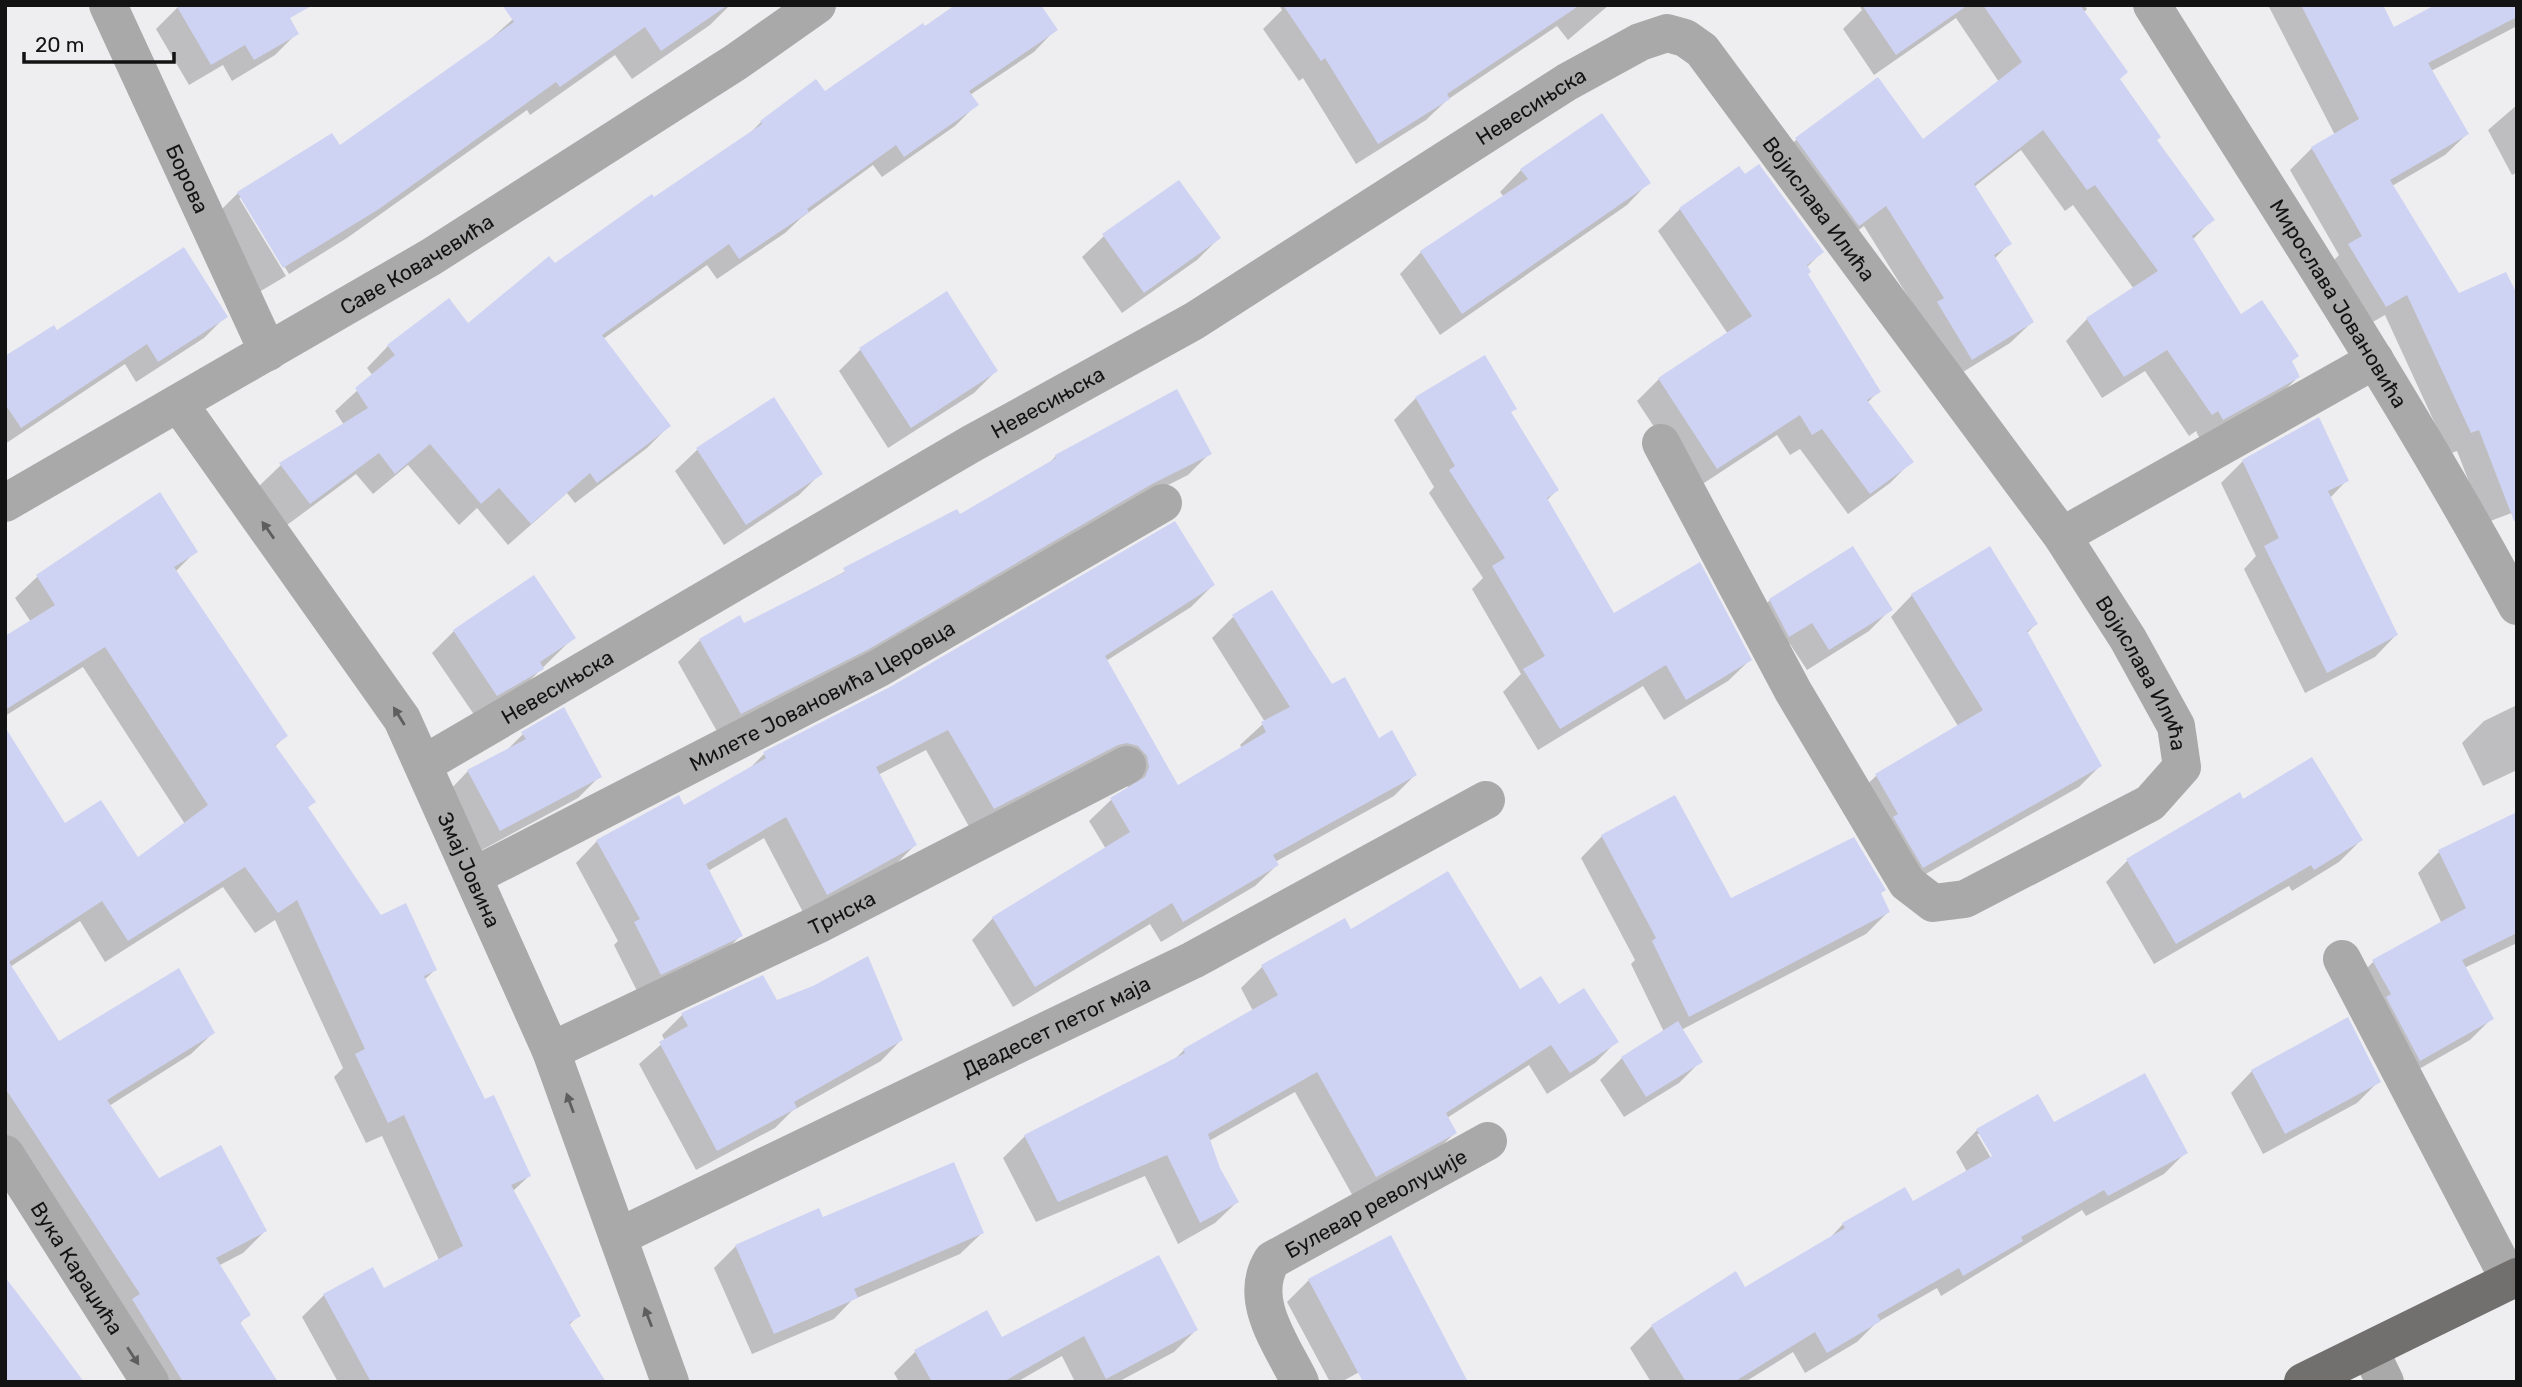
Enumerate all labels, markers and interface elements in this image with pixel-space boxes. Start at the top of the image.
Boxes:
scale bar [24,21,175,65]
text: 20 m [35,32,84,57]
street label: Невесињска [1471,62,1590,150]
street label: Војислава Илића [1758,132,1881,286]
street label: Борова [161,140,215,217]
street label: Мирослава Јовановића [2265,194,2413,412]
street label: Саве Ковачевића [335,208,498,320]
street label: Невесињска [986,361,1109,443]
one-way arrow [261,521,275,539]
street label: Војислава Илића [2091,591,2192,752]
street label: Милете Јовановића Церовца [685,614,959,776]
street label: Невесињска [496,644,618,729]
one-way arrow [393,707,406,726]
street label: Змај Јовина [433,808,506,931]
street label: Трнска [804,885,879,940]
street label: Двадесет петог маја [958,970,1154,1082]
one-way arrow [564,1093,575,1114]
street label: Булевар револуције [1280,1143,1471,1263]
street label: Вука Караџића [26,1197,129,1339]
one-way arrow [642,1307,653,1328]
one-way arrow [127,1347,140,1366]

